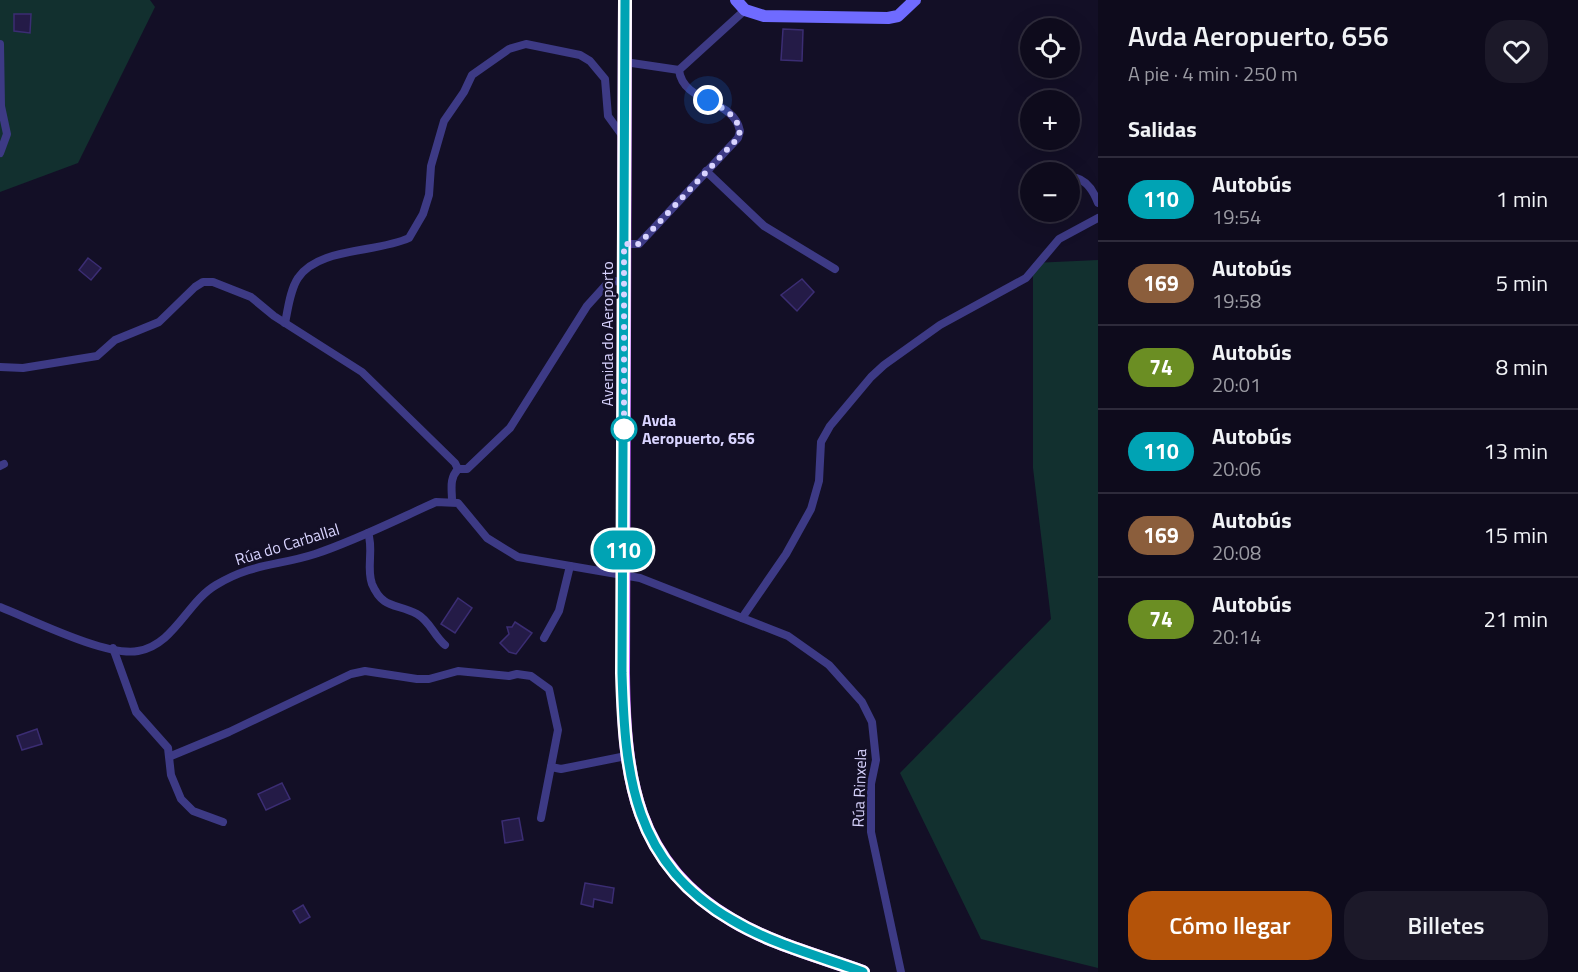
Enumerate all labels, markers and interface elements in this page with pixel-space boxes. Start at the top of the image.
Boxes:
text: Avda Aeropuerto, 656 [1128,14,1389,57]
map controls [1020,18,1080,222]
button: locate [1020,18,1080,78]
button: heart [1485,20,1548,83]
text: A pie · 4 min · 250 m [1128,58,1298,89]
your location [693,85,723,115]
button: + [1020,90,1080,150]
text: Salidas [1128,112,1197,146]
button: − [1020,162,1080,222]
text: Autobús [1212,167,1292,201]
text: 1 min [1496,182,1548,216]
text: 110 [1143,183,1179,215]
text: 19:54 [1212,201,1261,232]
text: Autobús [1212,251,1292,285]
street label: Avenida do Aeroporto [595,261,619,407]
text: 5 min [1496,266,1548,300]
text: 169 [1143,267,1179,299]
text: 19:58 [1212,285,1261,316]
text: Autobús [1212,335,1292,369]
text: 8 min [1496,350,1548,384]
text: 74 [1149,351,1173,383]
text: 20:01 [1212,369,1261,400]
place label: Avda Aeropuerto, 656 [642,408,755,450]
marker: Avda Aeropuerto, 656 [611,416,637,442]
text: Autobús [1212,419,1292,453]
text: 13 min [1483,434,1548,468]
text: 110 [1143,435,1179,467]
text: 20:06 [1212,453,1261,484]
text: Autobús [1212,503,1292,537]
street label: Rúa do Carballal [232,517,342,571]
text: 15 min [1483,518,1548,552]
text: 169 [1143,519,1179,551]
line badge: 110 [588,530,658,570]
text: 110 [605,534,641,566]
text: 20:08 [1212,537,1261,568]
text: Autobús [1212,587,1292,621]
text: 21 min [1483,602,1548,636]
text: 74 [1149,603,1173,635]
text: 20:14 [1212,621,1261,652]
street label: Rúa Rinxela [846,748,872,828]
button: Cómo llegar [1128,891,1332,960]
button: Billetes [1344,891,1548,960]

